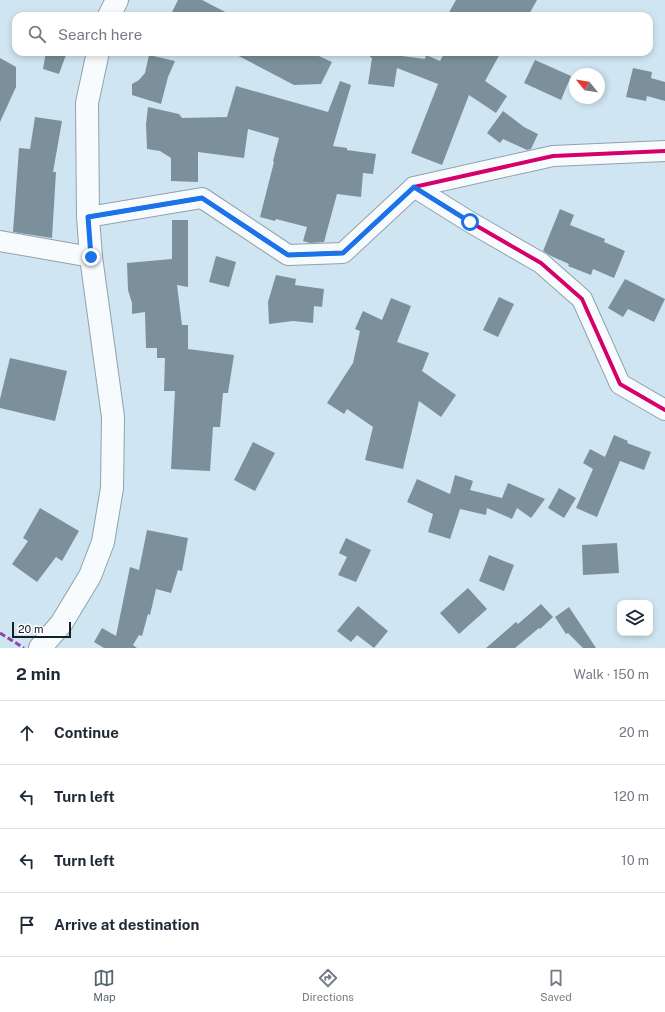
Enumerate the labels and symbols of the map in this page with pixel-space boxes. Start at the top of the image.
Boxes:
north arrow [569,68,605,104]
route start [461,213,479,231]
route end [82,248,100,266]
scale bar [12,620,71,639]

